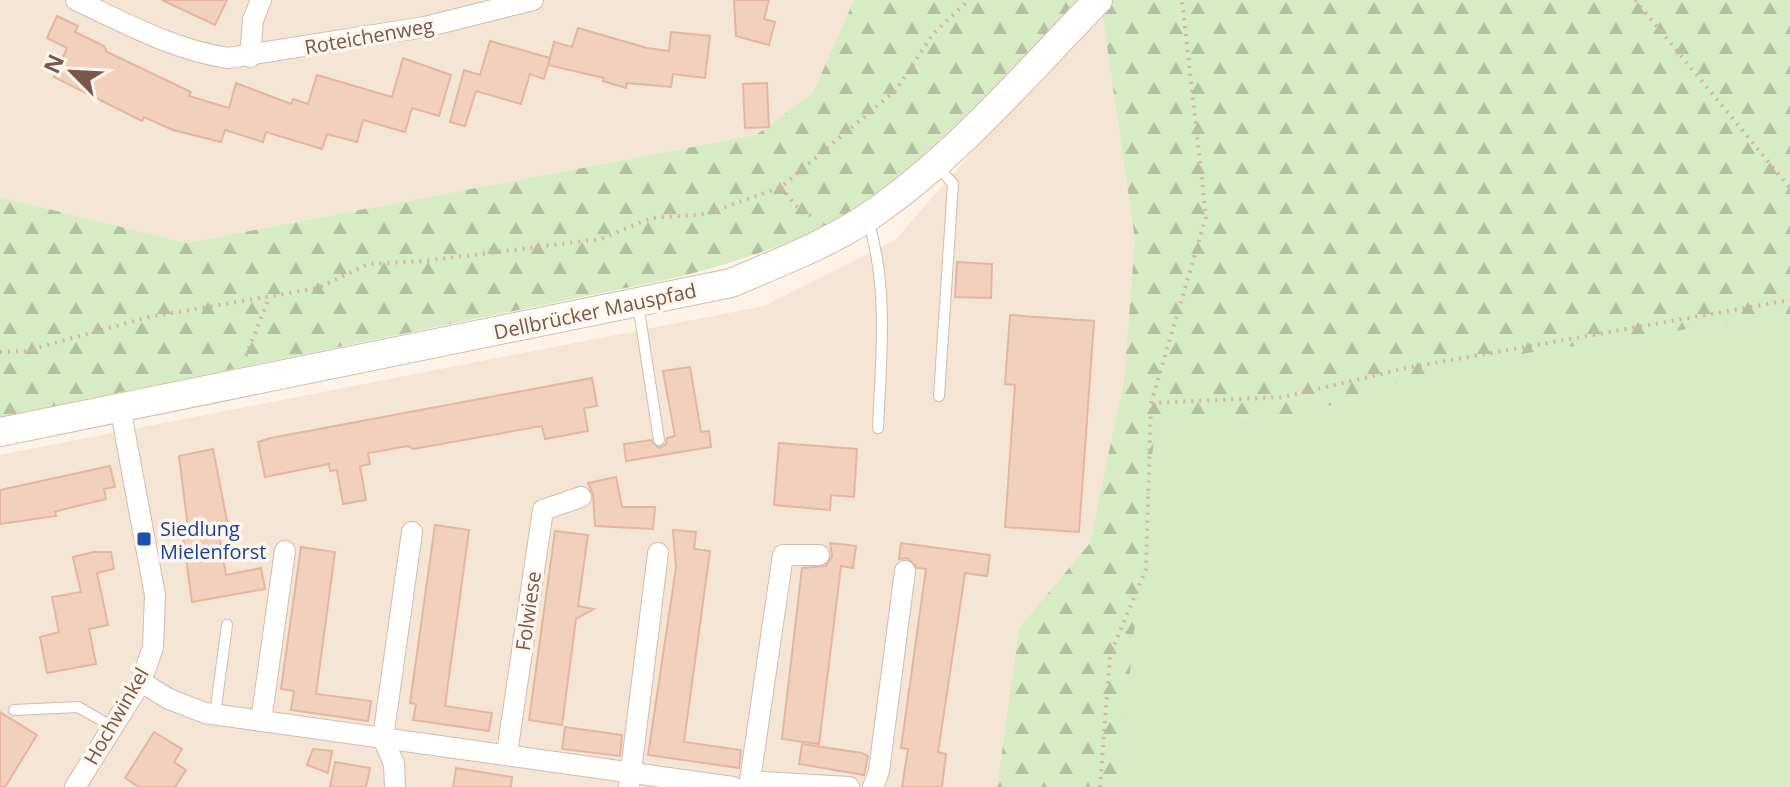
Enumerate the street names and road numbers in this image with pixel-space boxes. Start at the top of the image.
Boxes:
street label: Roteichenweg [302,11,436,61]
street label: Dellbrücker Mauspfad [491,276,699,346]
street label: Folwiese [509,570,547,652]
street label: Hochwinkel [77,662,155,770]

